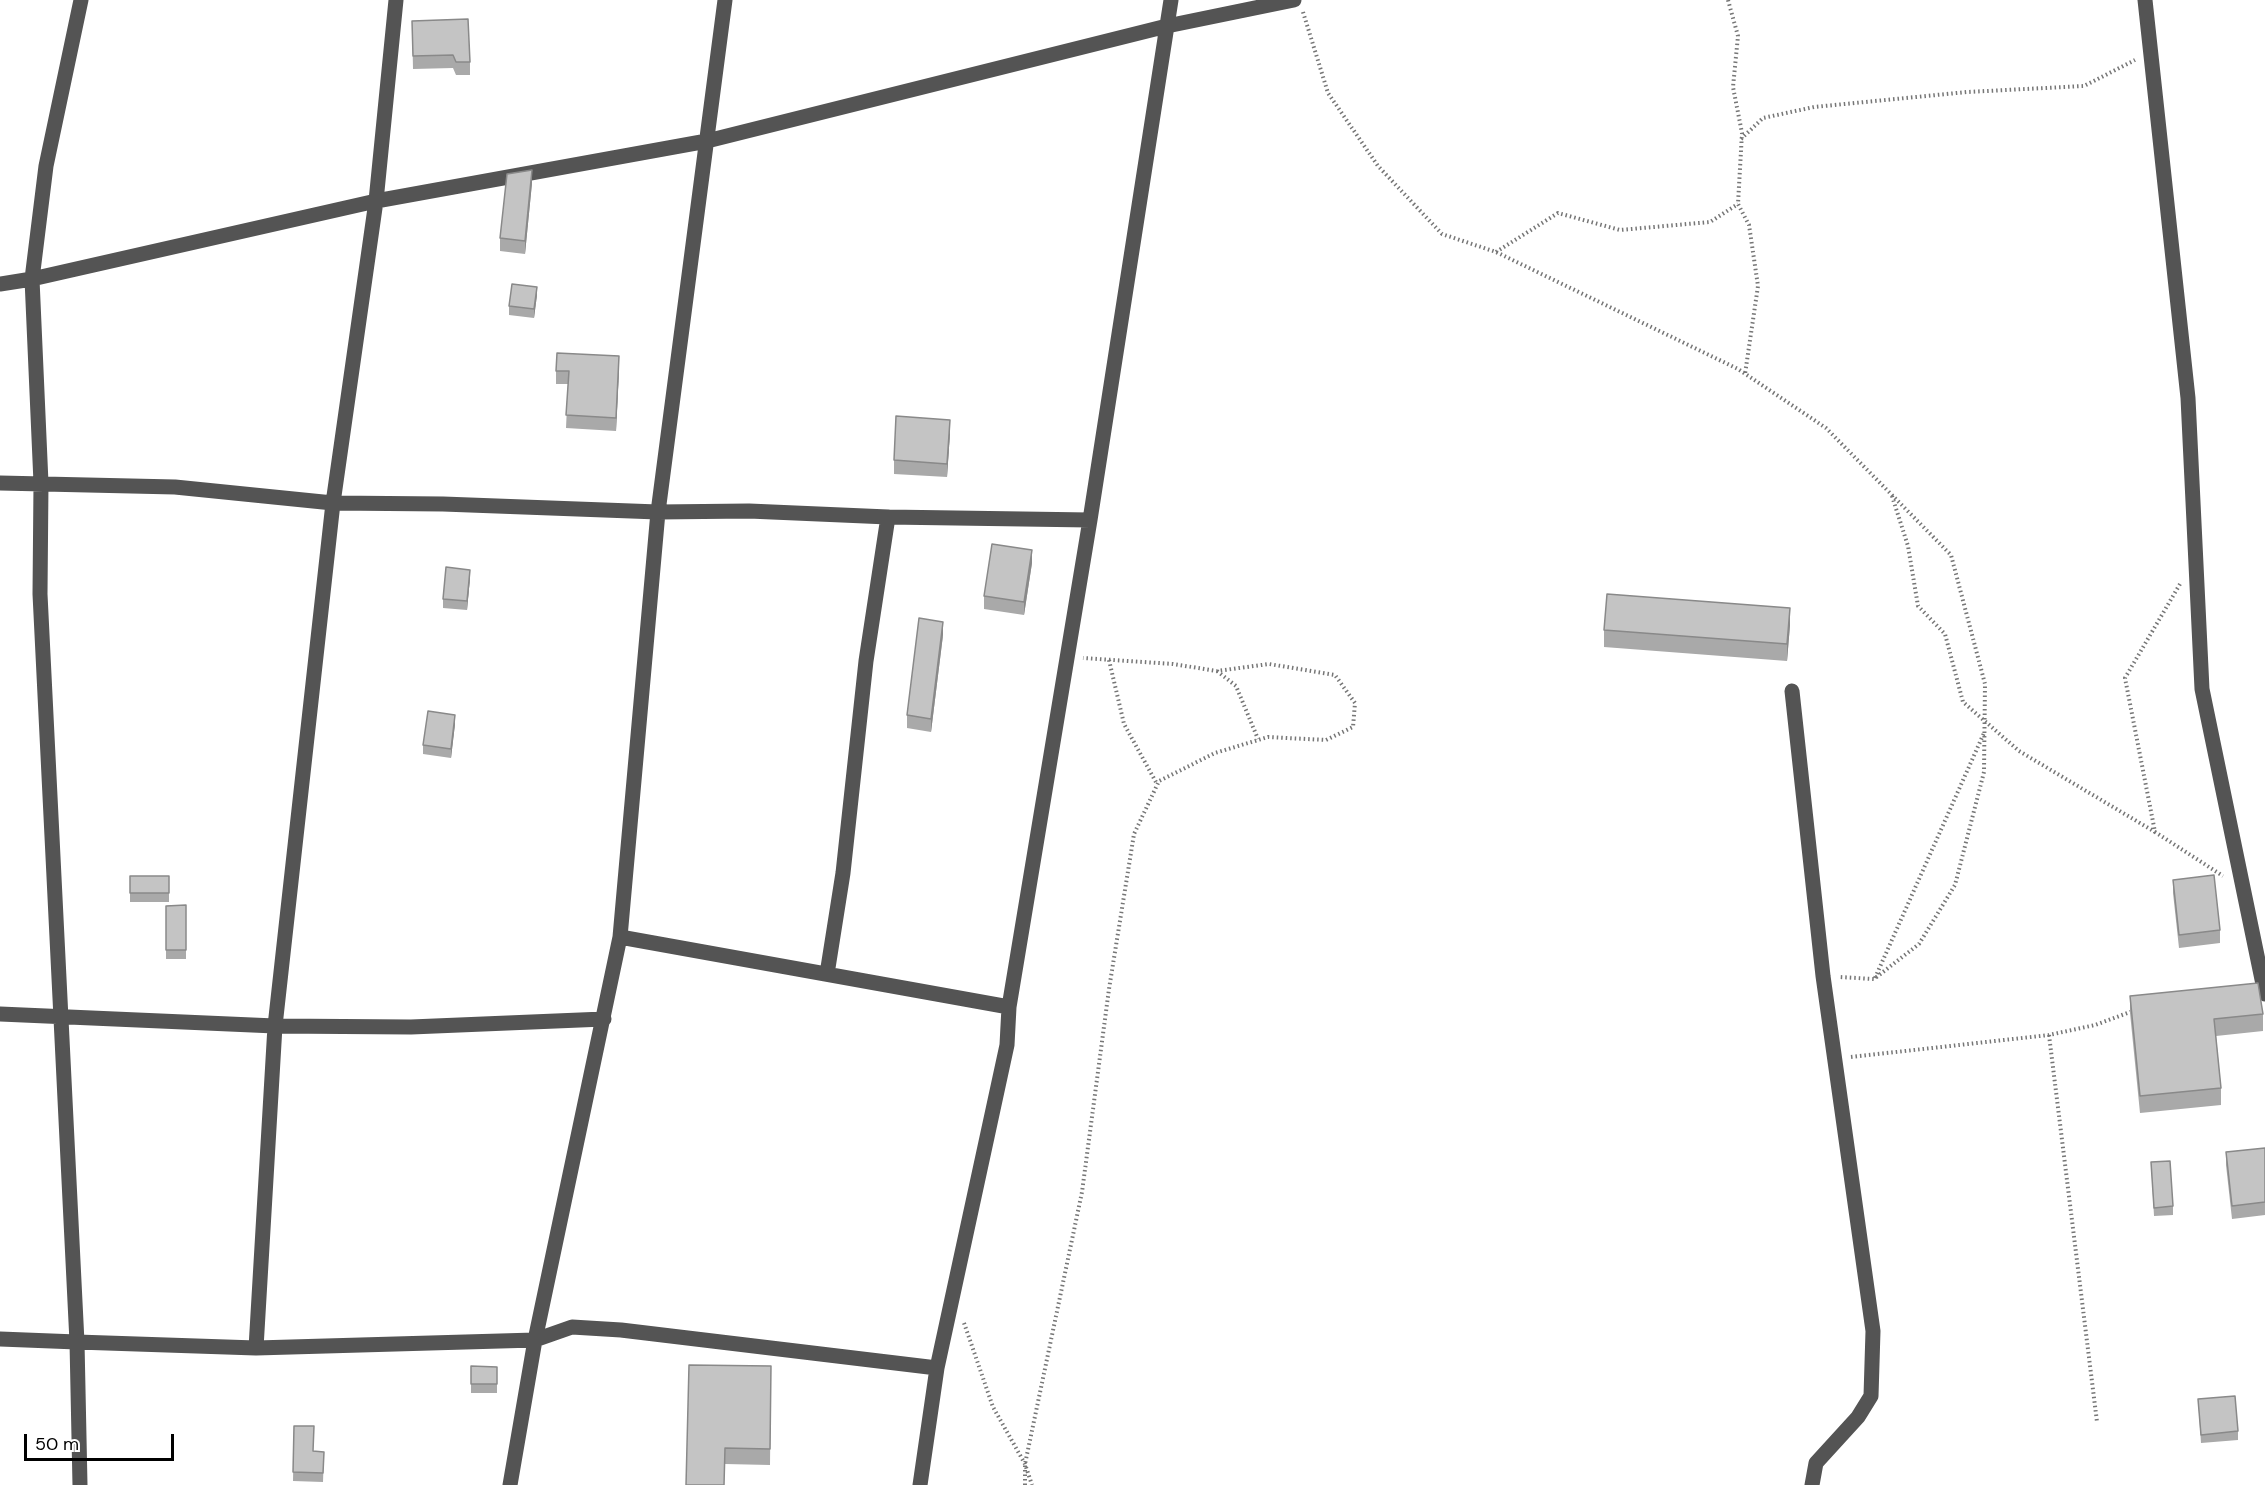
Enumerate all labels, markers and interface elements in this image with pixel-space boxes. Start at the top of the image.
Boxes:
scale bar [27,1422,177,1460]
text: 50 m [35,1432,79,1456]

